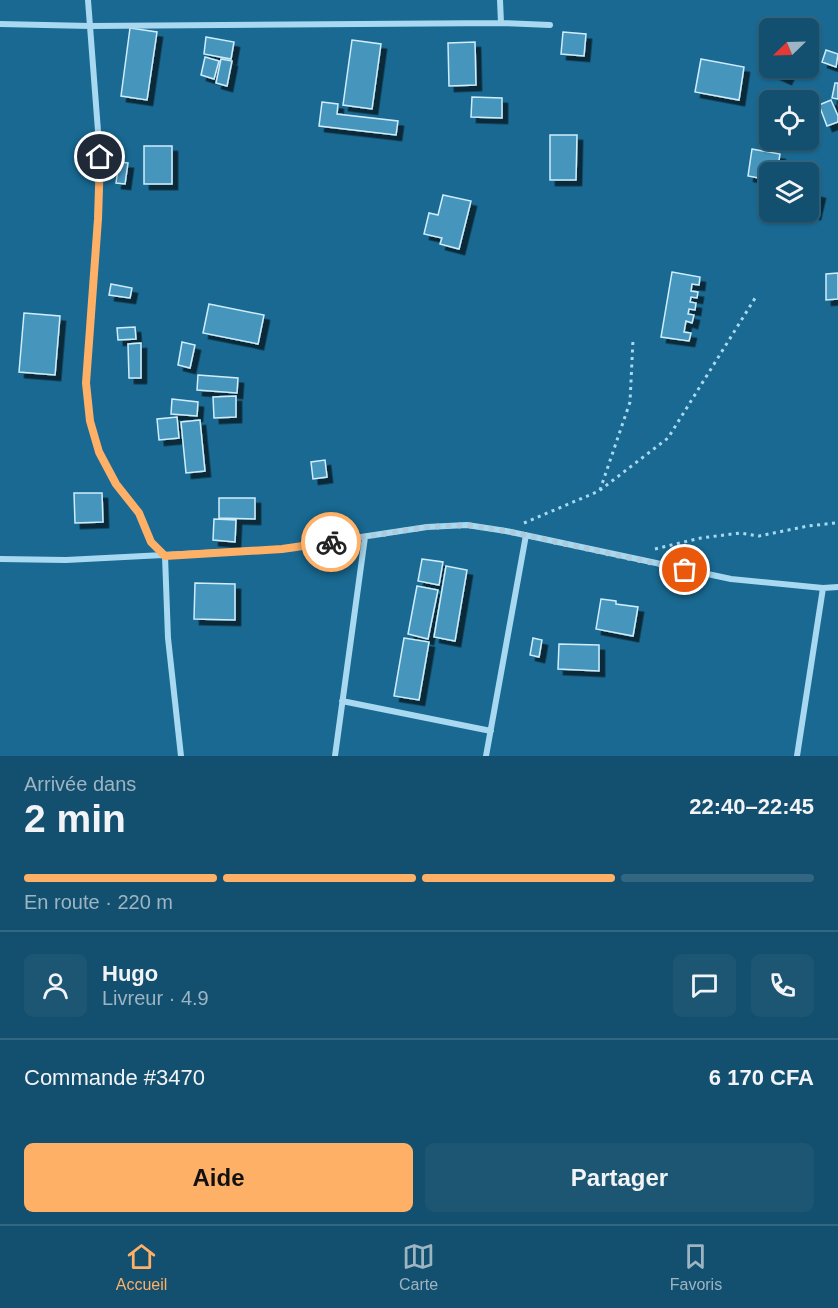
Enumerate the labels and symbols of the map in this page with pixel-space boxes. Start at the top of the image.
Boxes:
north arrow [759,18,819,78]
pin [74,131,125,182]
courier [301,512,361,572]
pin [659,544,710,595]

